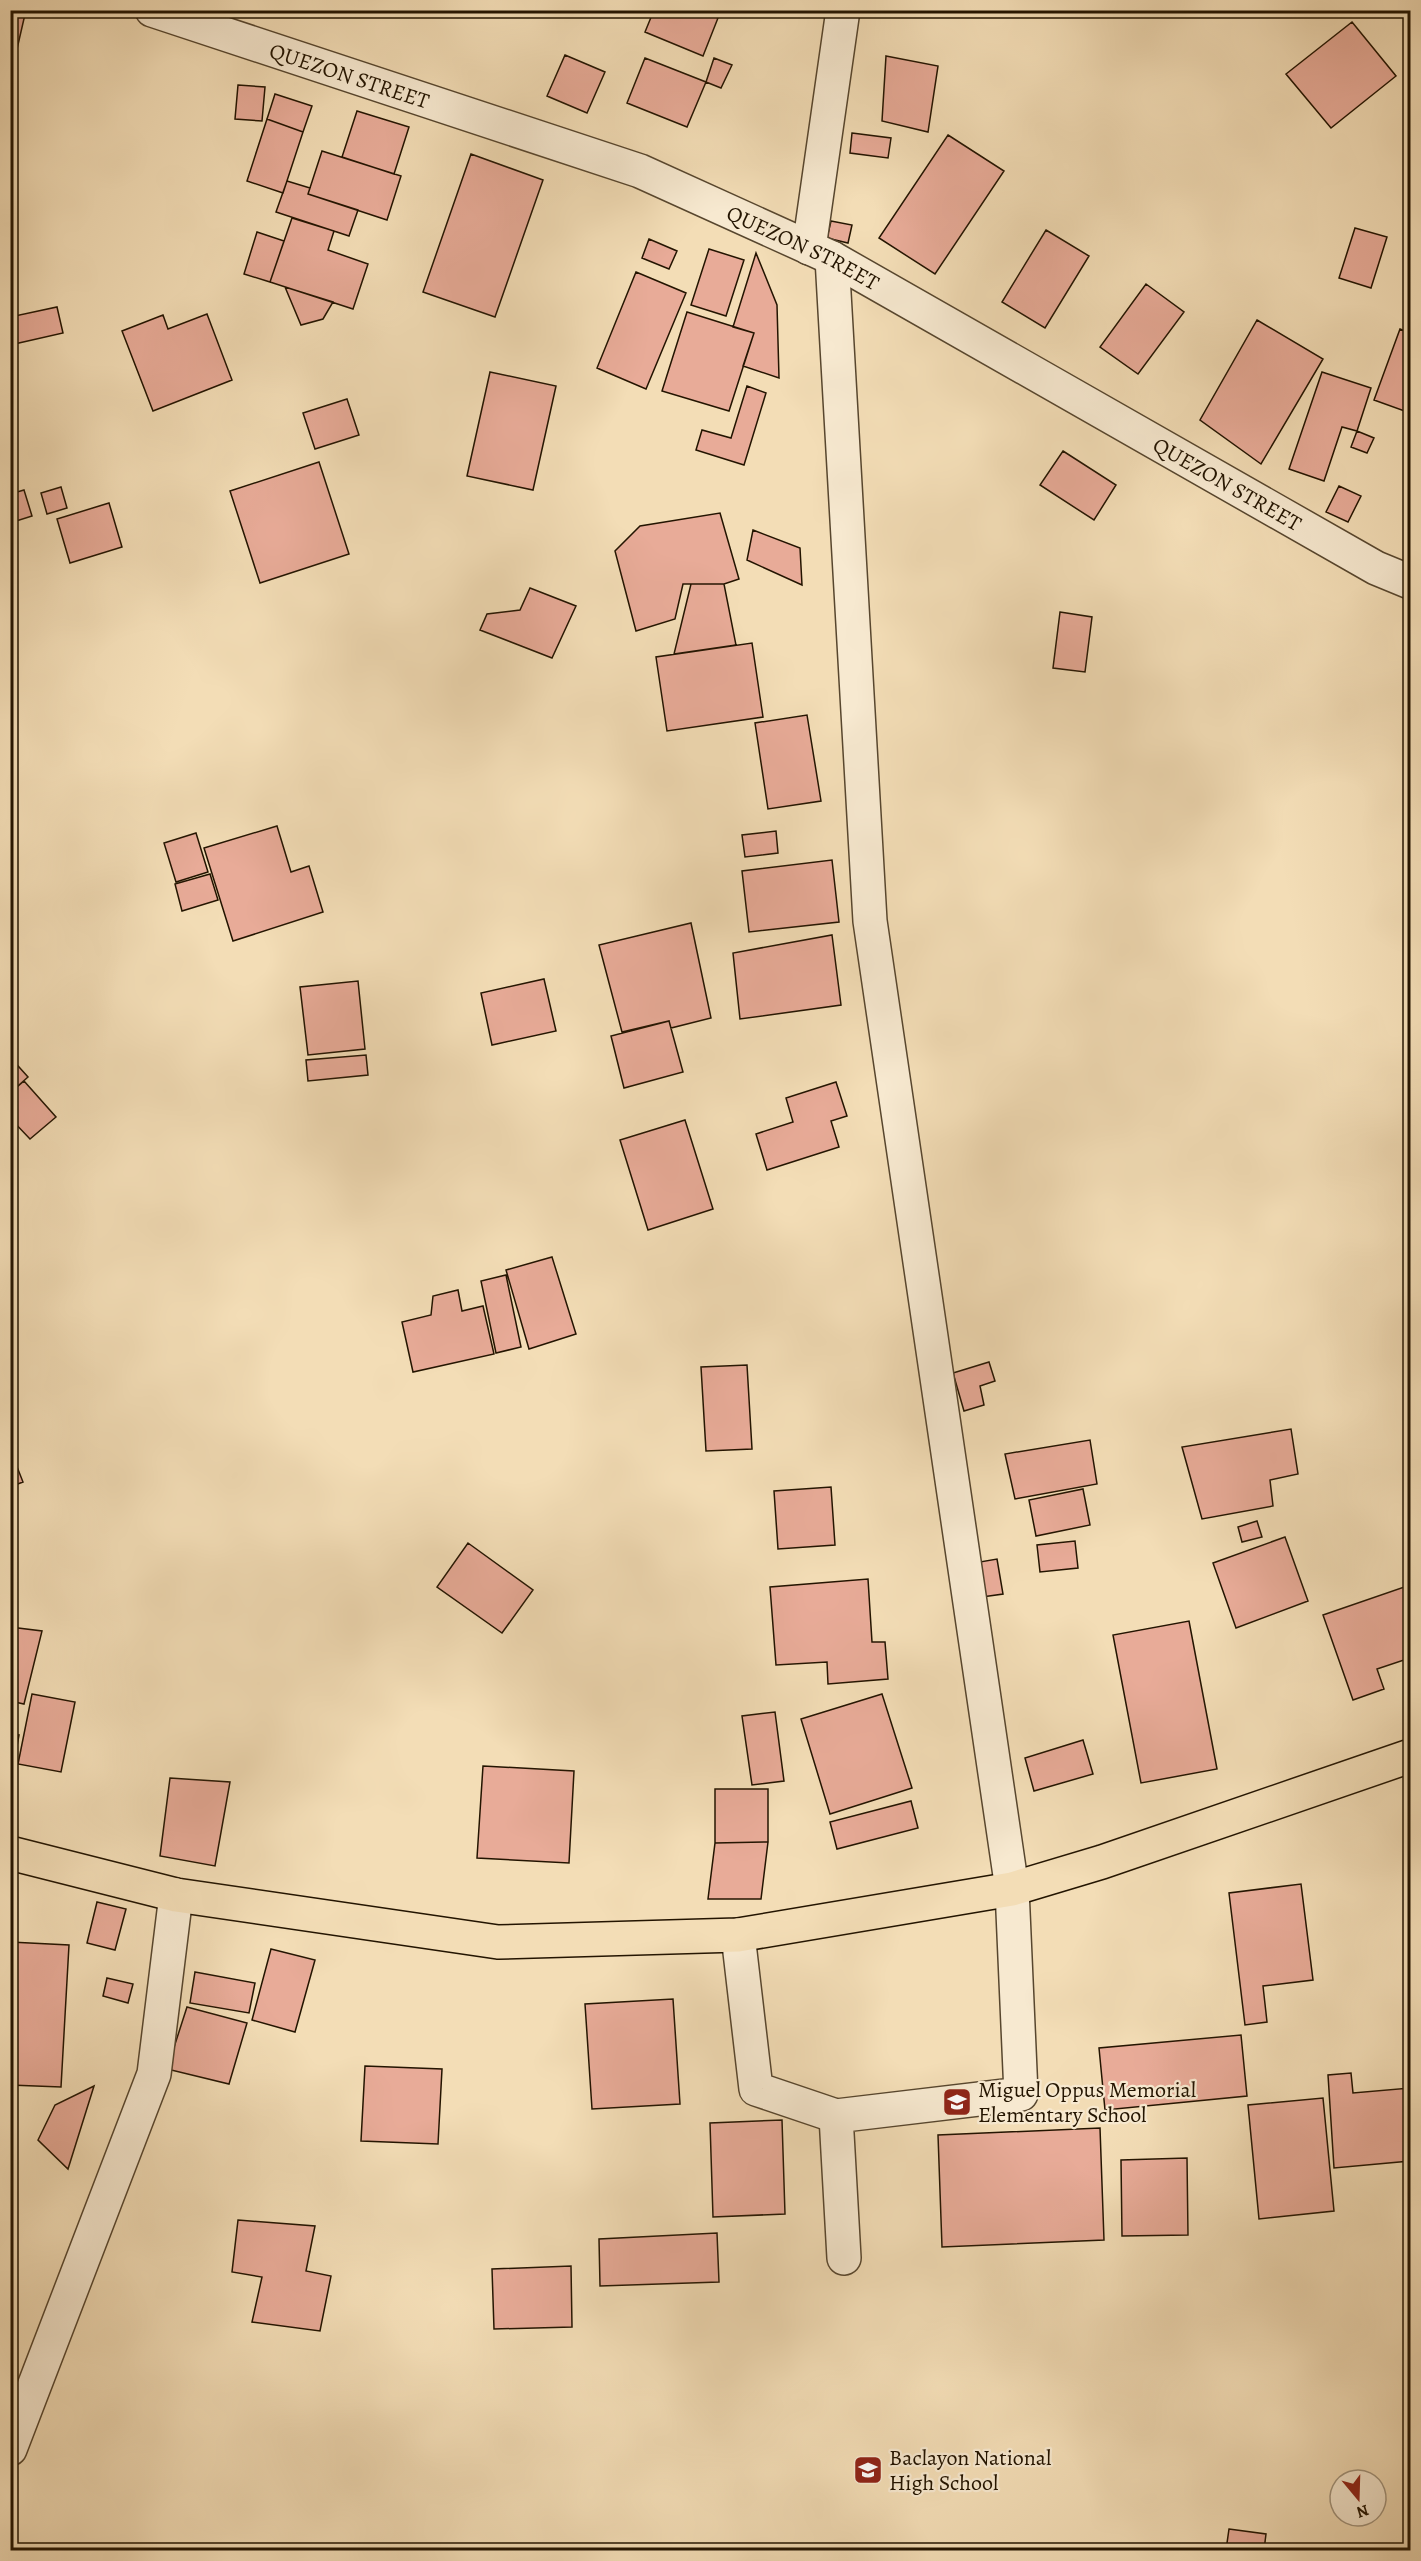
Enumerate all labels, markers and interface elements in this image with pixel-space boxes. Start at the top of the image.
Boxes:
street label: QUEZON STREET [265,36,433,116]
street label: QUEZON STREET [722,198,885,298]
street label: QUEZON STREET [1147,430,1307,539]
place label: Miguel Oppus Memorial Elementary School [978,2075,1196,2130]
school or university icon: Miguel Oppus Memorial Elementary School [941,2086,973,2118]
place label: Baclayon National High School [889,2443,1051,2498]
school or university icon: Baclayon National High School [852,2454,884,2486]
north arrow [1328,2468,1388,2528]
text: N [1353,2499,1372,2524]

